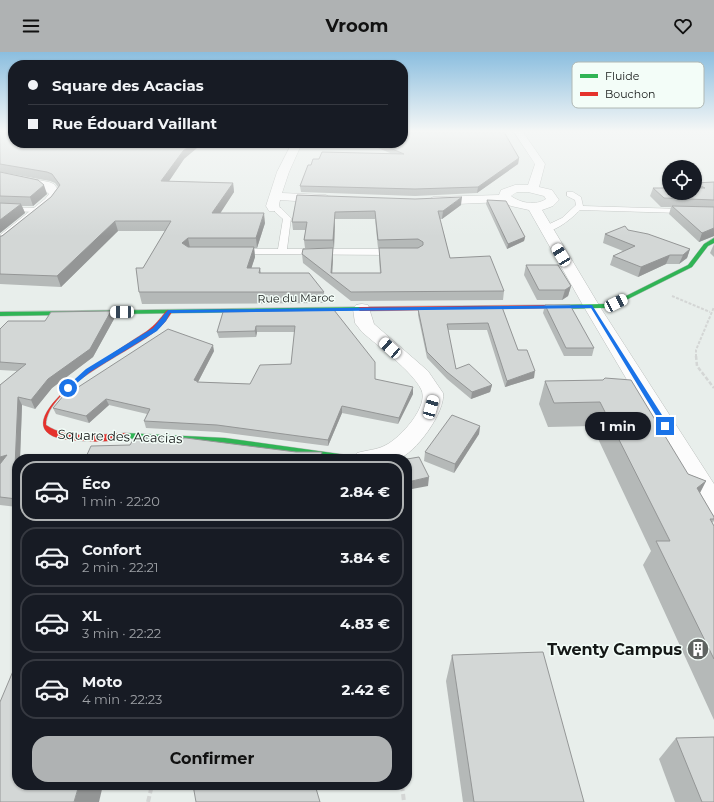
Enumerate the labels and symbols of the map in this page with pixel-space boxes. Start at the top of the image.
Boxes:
legend [572,62,704,108]
text: Fluide [605,69,640,83]
text: Bouchon [605,87,655,101]
car [550,242,572,268]
street label: Rue du Maroc [257,290,335,306]
car [603,292,629,314]
car [110,306,134,318]
car [377,336,403,360]
route start [59,379,77,397]
car [422,394,440,420]
callout: 1 min [585,412,651,440]
route end [656,417,674,435]
street label: Square des Acacias [57,426,183,446]
building icon: Twenty Campus [685,636,711,662]
place label: Twenty Campus [547,640,682,659]

